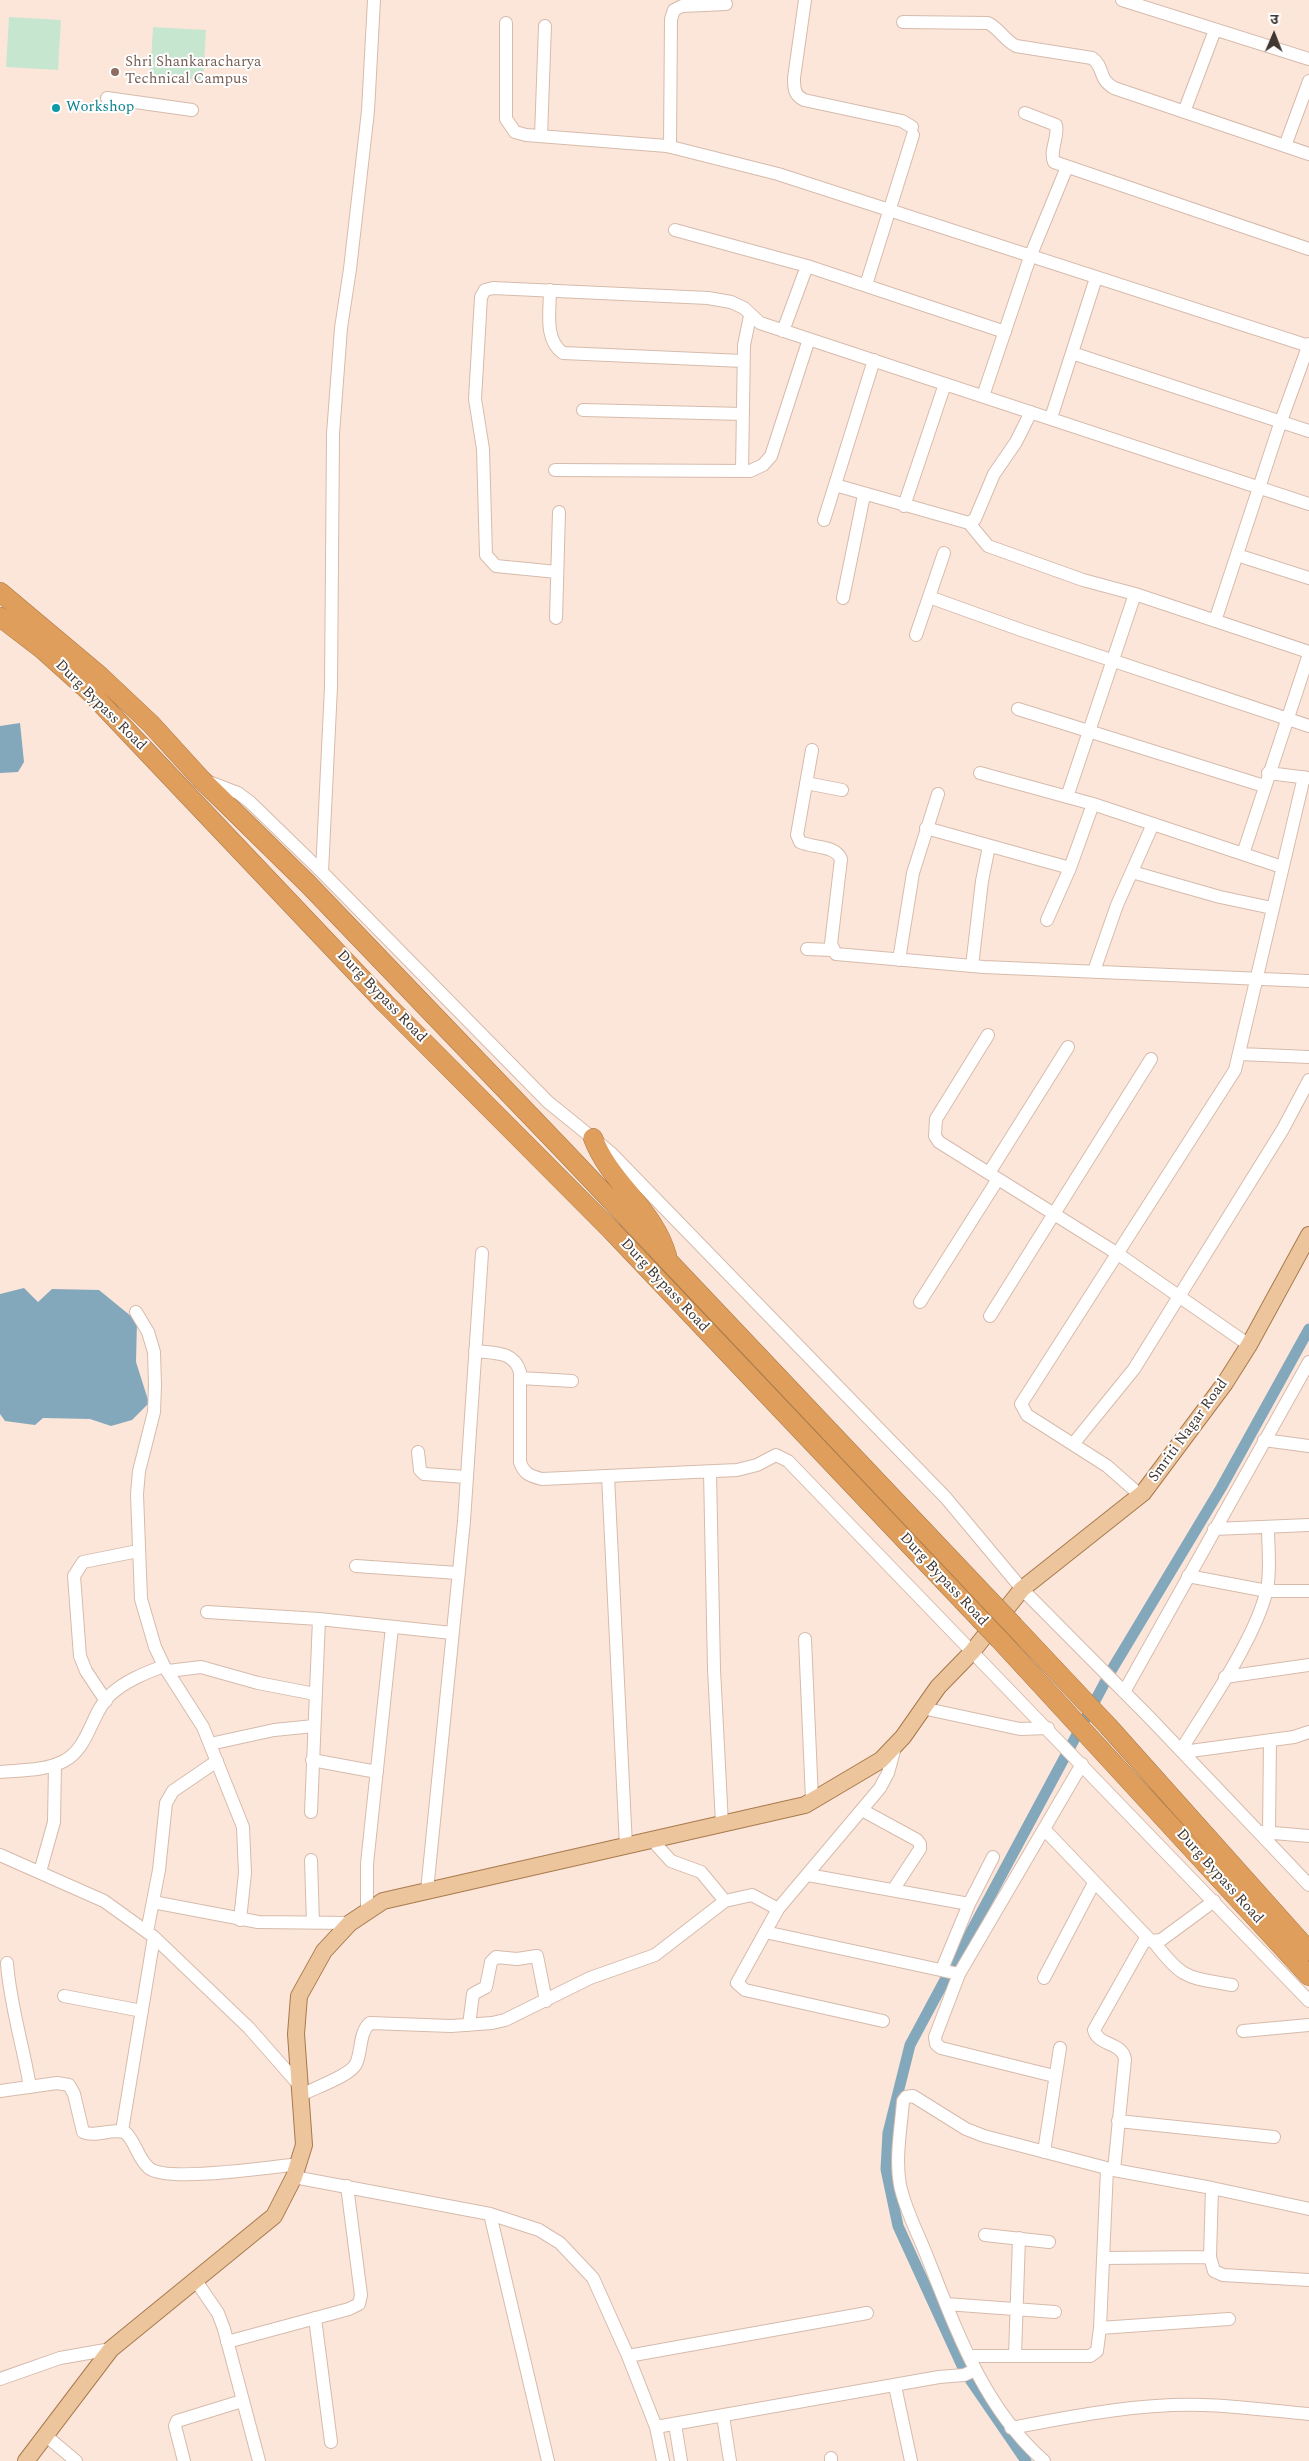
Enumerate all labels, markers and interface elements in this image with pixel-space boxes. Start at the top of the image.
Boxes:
text: उ [1270,9,1279,30]
north arrow [1249,10,1299,60]
place label: Shri Shankaracharya Technical Campus [125,54,261,89]
marker: Shri Shankaracharya Technical Campus [109,66,121,78]
place label: Workshop [66,99,134,117]
marker: Workshop [50,102,62,114]
street label: Durg Bypass Road [51,657,149,755]
street label: Durg Bypass Road [332,947,430,1047]
street label: Durg Bypass Road [616,1236,712,1336]
street label: Smriti Nagar Road [1145,1376,1233,1486]
street label: Durg Bypass Road [895,1530,991,1630]
street label: Durg Bypass Road [1172,1826,1266,1928]

